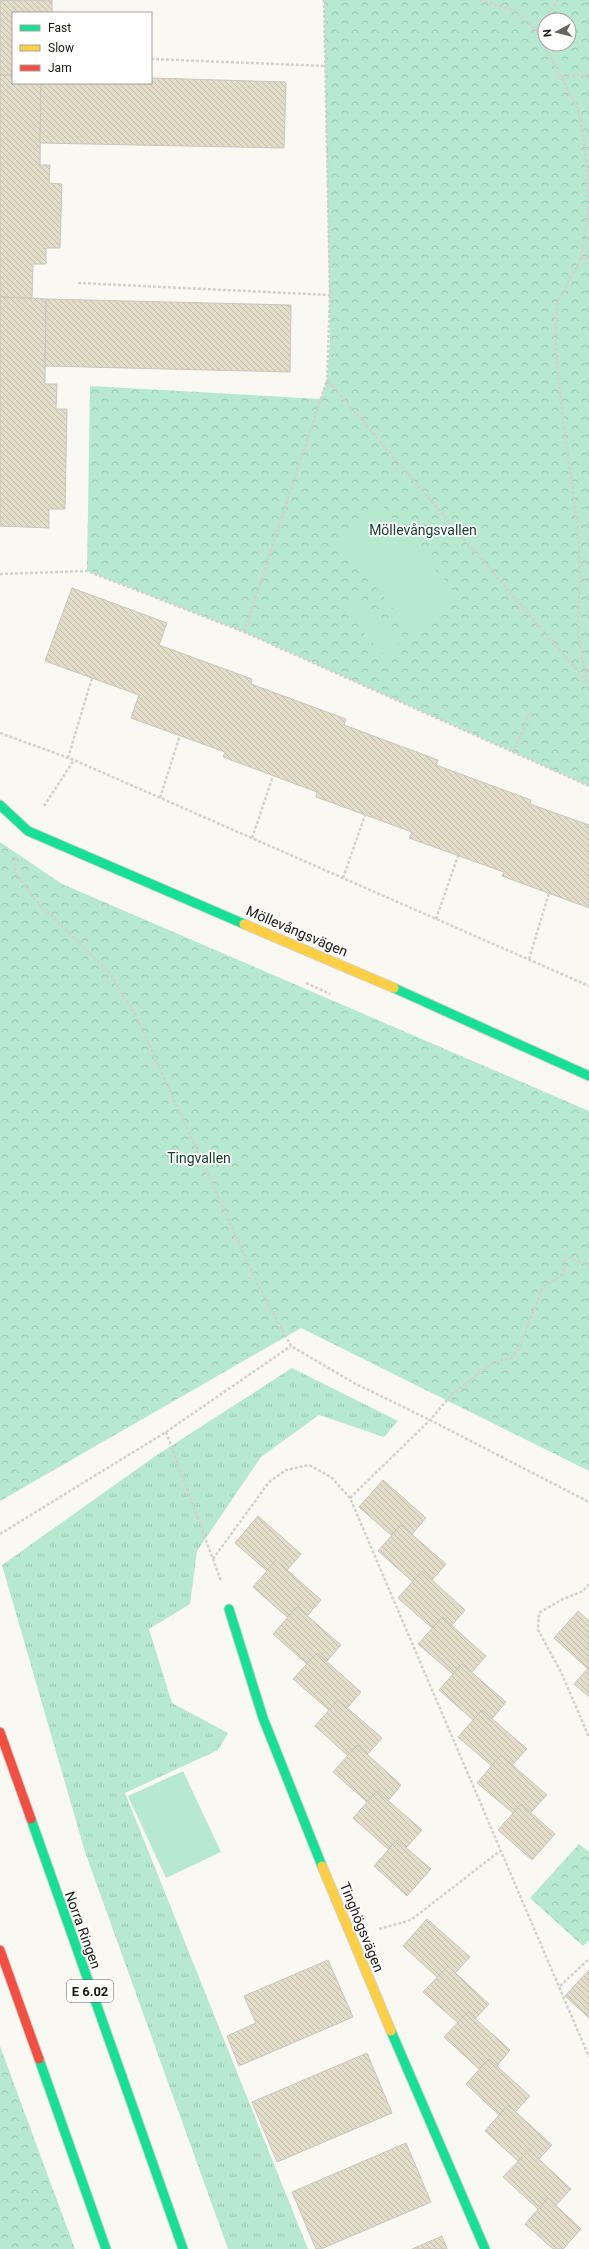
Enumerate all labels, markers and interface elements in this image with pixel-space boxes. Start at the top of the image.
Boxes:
legend [12,12,152,84]
north arrow [537,12,577,52]
text: Fast [48,21,71,35]
text: N [541,28,554,38]
text: Slow [48,41,74,55]
text: Jam [48,61,72,75]
park label: Möllevångsvallen [369,522,477,538]
street label: Möllevångsvägen [244,902,350,960]
park label: Tingvallen [167,1150,231,1166]
street label: Tinghögsvägen [337,1880,387,1974]
street label: Norra Ringen [62,1889,104,1971]
road number: E 6.02 [67,1980,113,2002]

